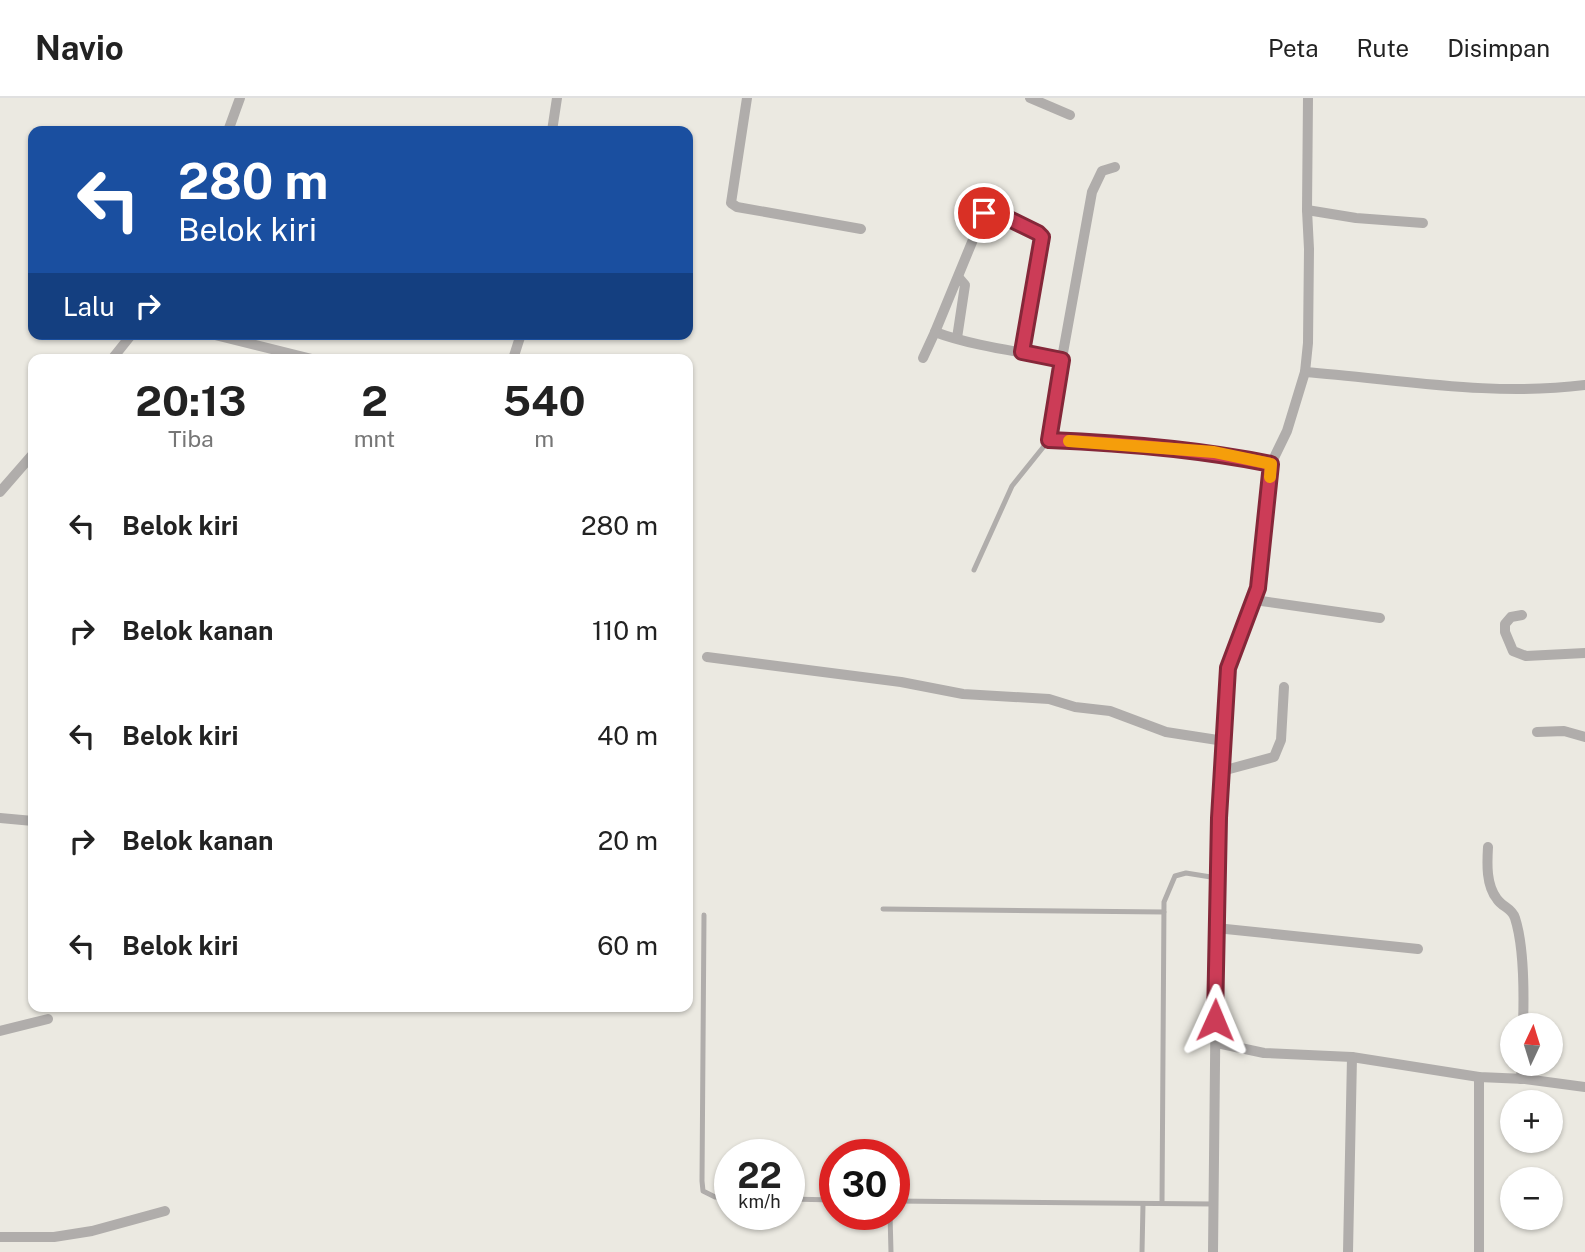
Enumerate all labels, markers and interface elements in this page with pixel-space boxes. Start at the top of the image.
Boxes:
text: Navio [35,29,124,67]
text: Peta [1268,34,1319,62]
text: Rute [1357,34,1409,62]
text: Disimpan [1447,34,1550,62]
text: 280 m [178,152,328,210]
icon: left [63,154,154,245]
pin [954,183,1014,243]
icon: arrive [965,194,1003,232]
text: Belok kiri [178,211,317,248]
icon: right [129,287,167,325]
text: Lalu [63,291,115,322]
text: 20:13 [135,376,246,425]
text: 2 [361,376,388,425]
text: 540 [503,376,586,425]
text: Tiba [168,425,214,452]
text: mnt [354,425,395,452]
text: m [534,425,554,452]
icon: left [63,507,101,545]
text: Belok kiri [122,510,238,541]
text: 280 m [581,510,658,541]
icon: right [63,612,101,650]
text: Belok kanan [122,615,273,646]
text: 110 m [592,615,658,646]
icon: left [63,717,101,755]
text: Belok kiri [122,720,238,751]
text: 40 m [597,720,658,751]
icon: right [63,822,101,860]
text: Belok kanan [122,825,273,856]
text: 20 m [598,825,658,856]
icon: left [63,927,101,965]
text: Belok kiri [122,930,238,961]
text: 60 m [597,930,658,961]
position arrow [1178,983,1252,1057]
north arrow [1500,1013,1563,1076]
map controls [1500,1013,1563,1230]
button: + [1500,1090,1563,1153]
speed limit sign: 30 [819,1139,910,1230]
text: 22 [737,1155,782,1196]
button: − [1500,1167,1563,1230]
text: km/h [738,1191,781,1212]

